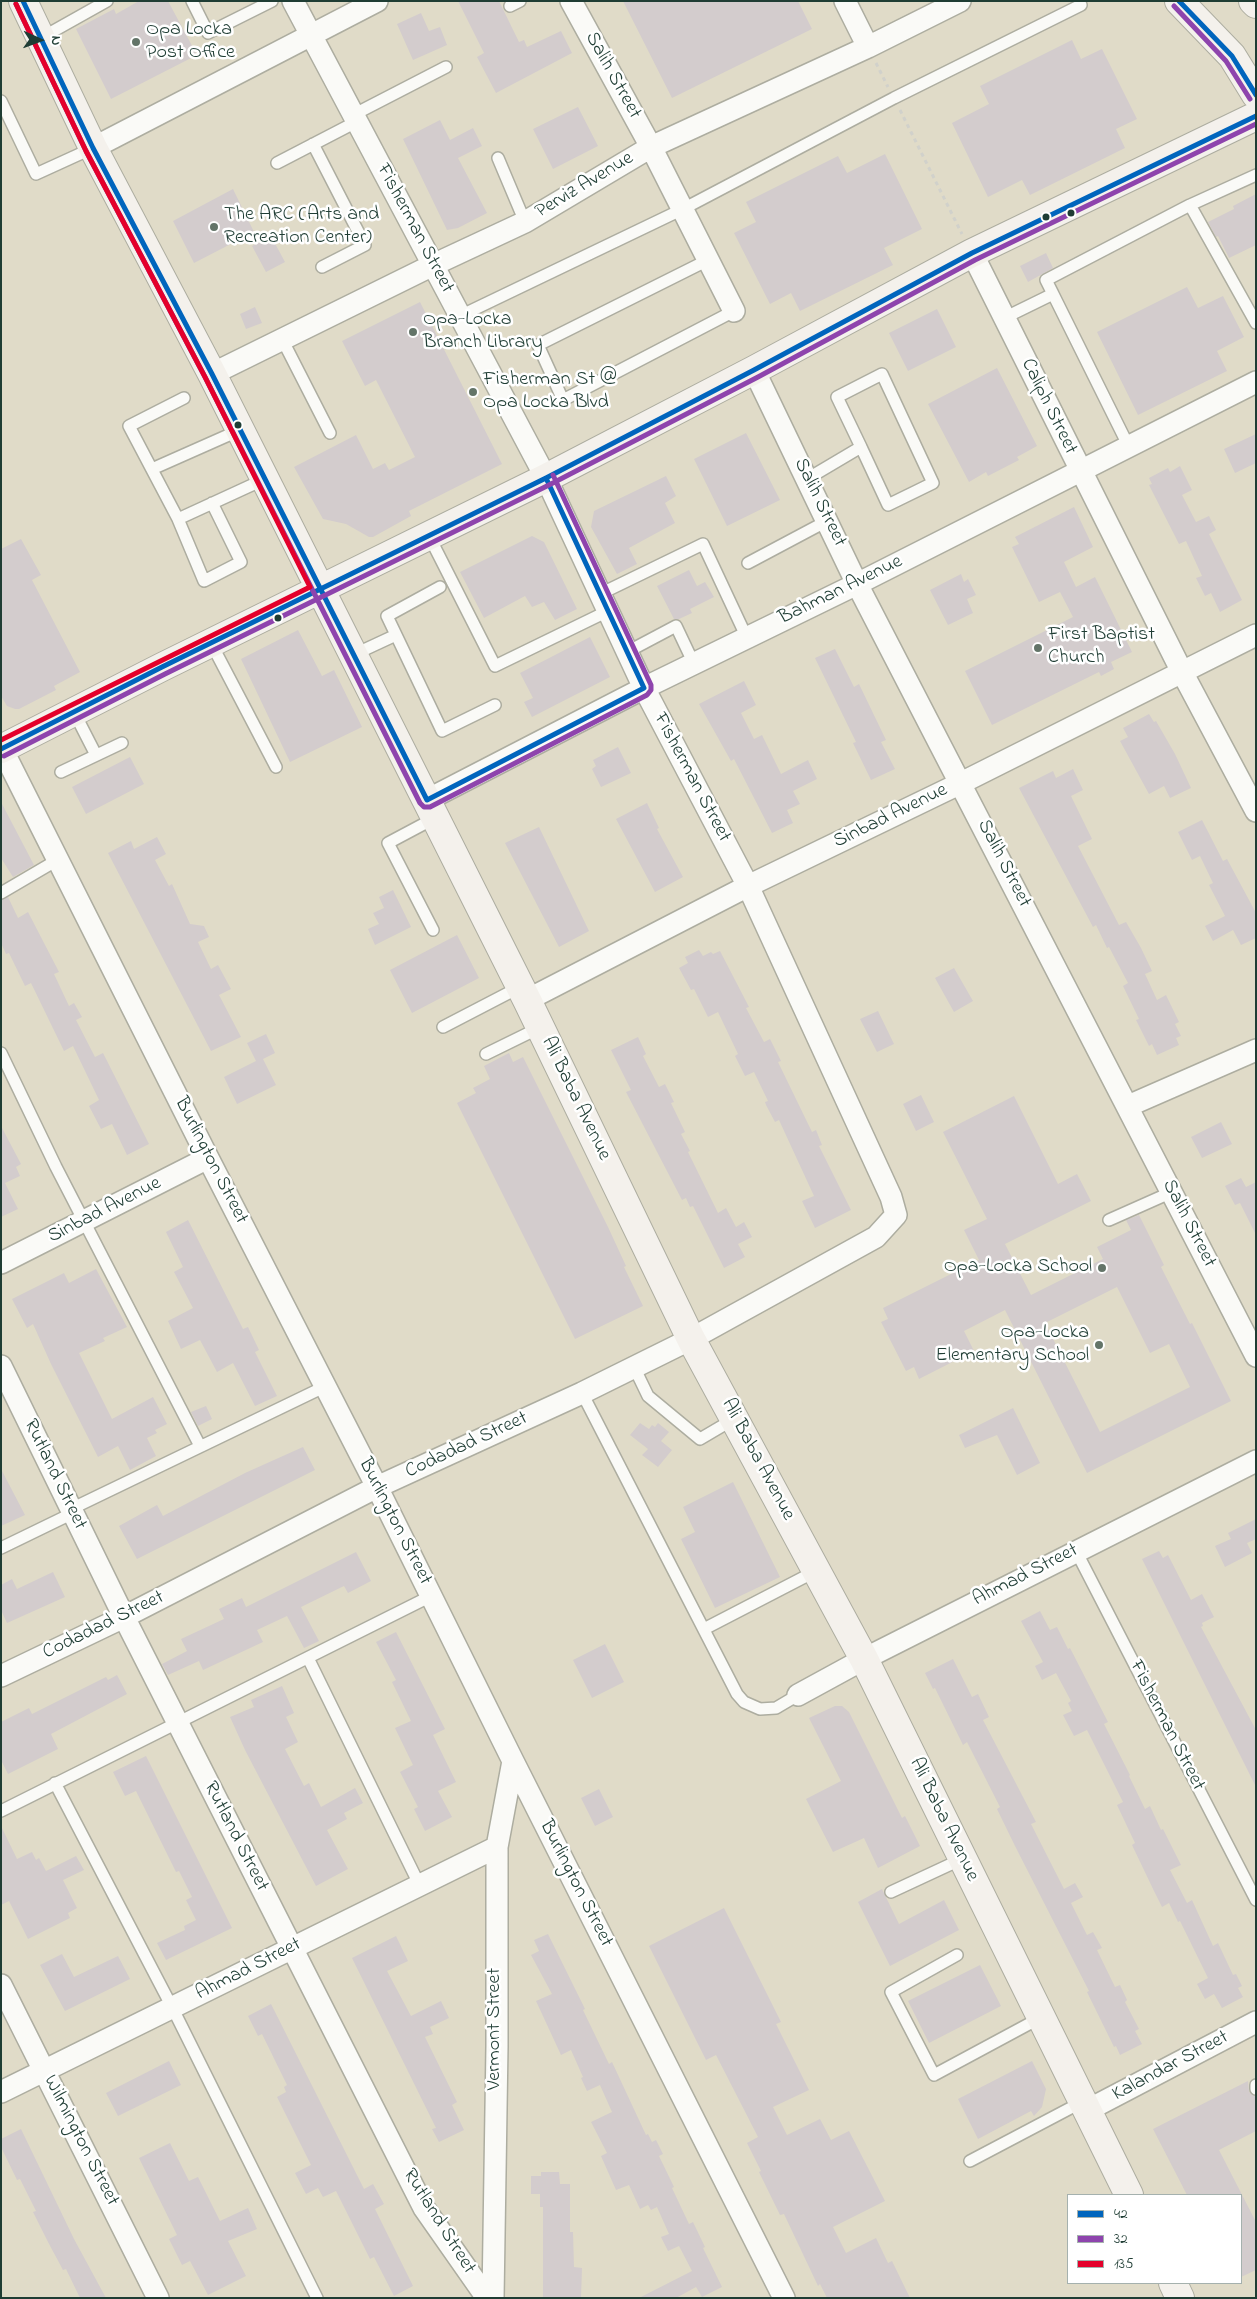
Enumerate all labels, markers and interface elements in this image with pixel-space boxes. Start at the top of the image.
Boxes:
north arrow [15,15,65,65]
place label: Opa Locka Post Office [146,19,235,66]
street label: Salih Street [578,28,646,124]
text: N [45,35,66,46]
marker: Opa Locka Post Office [130,36,142,48]
street label: Perviz Avenue [532,147,638,225]
street label: Fisherman Street [370,160,458,298]
place label: The ARC (Arts and Recreation Center) [224,204,379,251]
unlabelled marker [1066,208,1076,218]
unlabelled marker [1041,212,1051,222]
marker: The ARC (Arts and Recreation Center) [208,221,220,233]
place label: Opa-Locka Branch Library [423,309,543,356]
marker: Opa-Locka Branch Library [407,326,419,338]
street label: Caliph Street [1014,355,1082,459]
place label: Fisherman St @ Opa Locka Blvd [483,369,616,416]
marker: Fisherman St @ Opa Locka Blvd [467,386,479,398]
unlabelled marker [233,420,243,430]
street label: Salih Street [787,455,851,551]
street label: Bahman Avenue [775,551,907,631]
unlabelled marker [273,613,283,623]
place label: First Baptist Church [1048,624,1155,671]
marker: First Baptist Church [1032,642,1044,654]
street label: Fisherman Street [647,709,735,847]
street label: Sinbad Avenue [830,779,952,855]
street label: Salih Street [971,816,1035,912]
street label: Ali Baba Avenue [535,1033,615,1165]
street label: Burlington Street [168,1094,252,1228]
street label: Sinbad Avenue [44,1172,166,1250]
street label: Salih Street [1156,1176,1220,1272]
place label: Opa-Locka School [944,1256,1092,1280]
marker: Opa-Locka School [1096,1262,1108,1274]
place label: Opa-Locka Elementary School [936,1322,1089,1369]
marker: Opa-Locka Elementary School [1093,1339,1105,1351]
street label: Ali Baba Avenue [715,1395,799,1525]
street label: Codadad Street [402,1407,532,1485]
street label: Rutland Street [17,1416,91,1534]
street label: Burlington Street [352,1455,436,1589]
street label: Ahmad Street [969,1539,1083,1613]
street label: Codadad Street [39,1586,169,1666]
street label: Fisherman Street [1123,1657,1209,1795]
street label: Ali Baba Avenue [903,1754,983,1886]
street label: Rutland Street [197,1778,273,1896]
street label: Burlington Street [533,1817,617,1951]
street label: Ahmad Street [192,1933,306,2007]
street label: Vermont Street [484,1968,508,2090]
street label: Kalandar Street [1109,2026,1233,2108]
street label: Wilmington Street [37,2071,123,2211]
street label: Rutland Street [396,2165,480,2279]
legend [1067,2194,1242,2284]
text: 42 [1114,2203,1128,2225]
text: 32 [1114,2228,1128,2250]
text: 135 [1114,2253,1134,2275]

